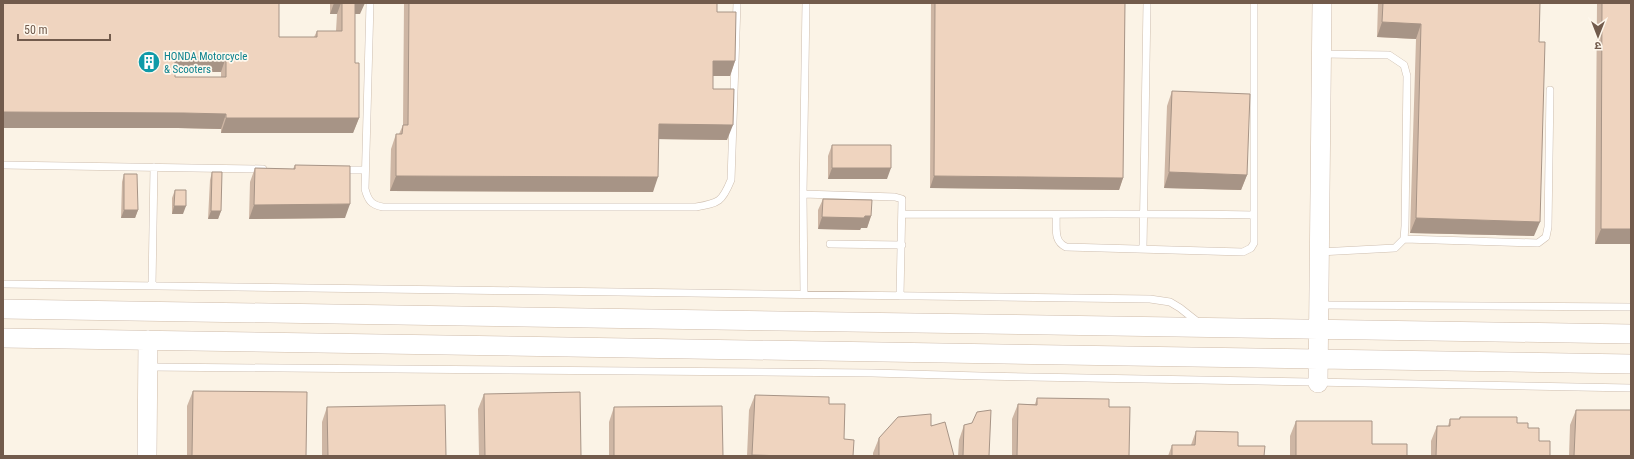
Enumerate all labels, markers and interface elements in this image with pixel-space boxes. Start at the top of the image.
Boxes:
scale bar [18,16,110,42]
north arrow [1578,16,1618,56]
text: 50 m [24,23,48,37]
text: उ [1594,39,1601,52]
building icon: HONDA Motorcycle & Scooters [136,49,162,75]
place label: HONDA Motorcycle & Scooters [164,50,247,76]

